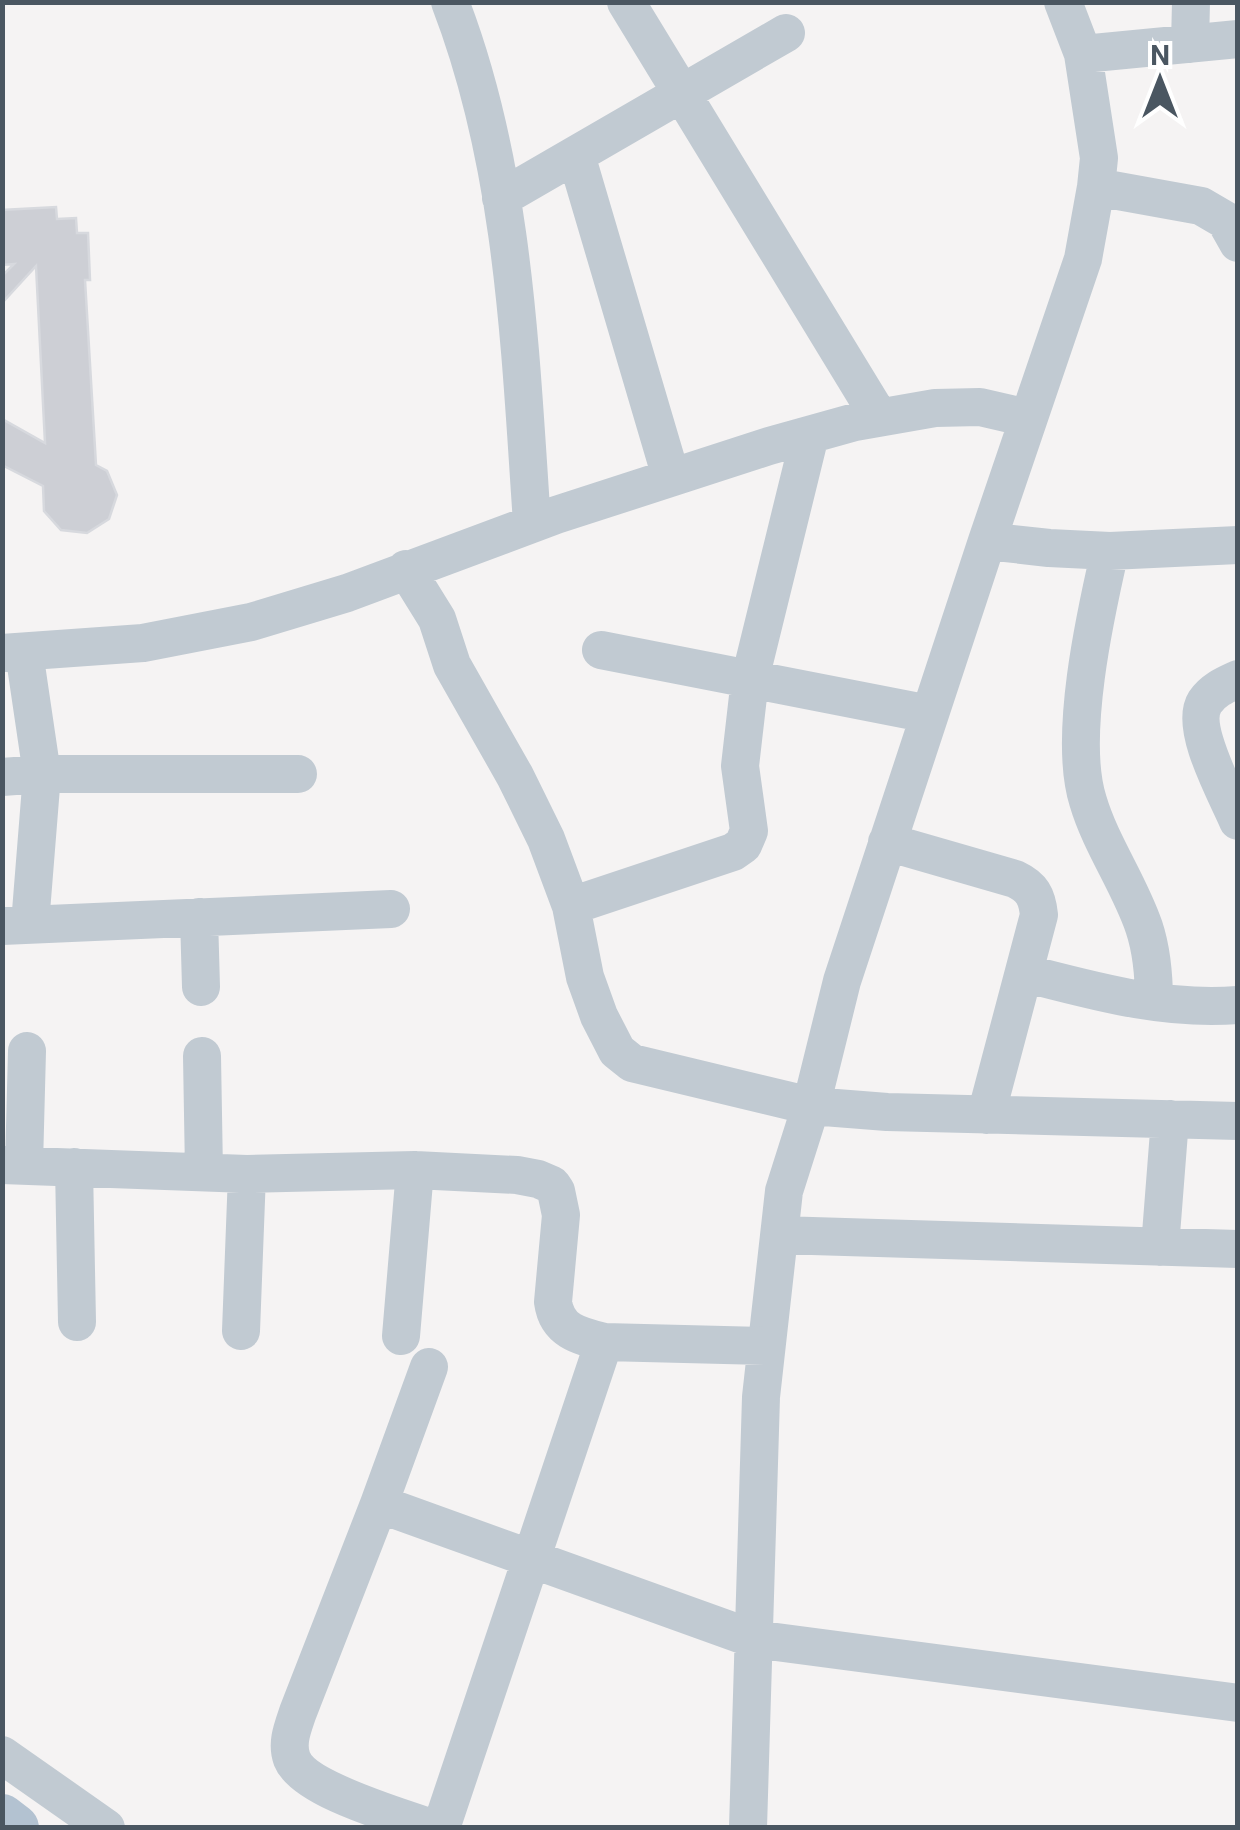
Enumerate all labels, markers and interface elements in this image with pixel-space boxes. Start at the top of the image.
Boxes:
north arrow [1110,30,1210,130]
text: N [1150,39,1170,72]

